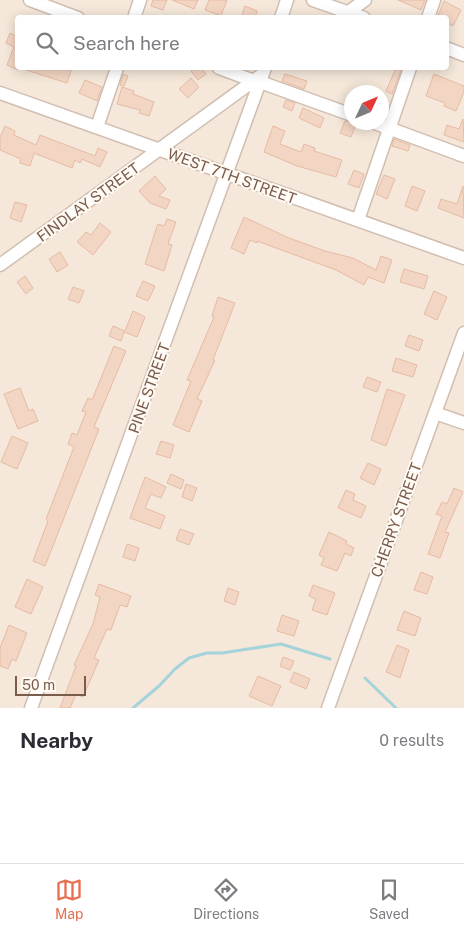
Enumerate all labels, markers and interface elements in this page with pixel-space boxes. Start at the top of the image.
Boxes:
search box [15,15,449,70]
icon: search [33,29,61,57]
text: Search here [73,32,180,54]
north arrow [344,85,389,130]
street label: WEST 7TH STREET [165,145,299,207]
street label: FINDLAY STREET [33,159,143,245]
street label: PINE STREET [125,340,173,435]
street label: CHERRY STREET [367,460,425,580]
scale bar [15,673,86,696]
text: 50 m [22,677,55,693]
text: Nearby [20,728,93,753]
text: 0 results [379,731,444,750]
tab: Map [55,876,83,922]
tab: Directions [193,876,259,922]
tab: Saved [369,876,409,922]

